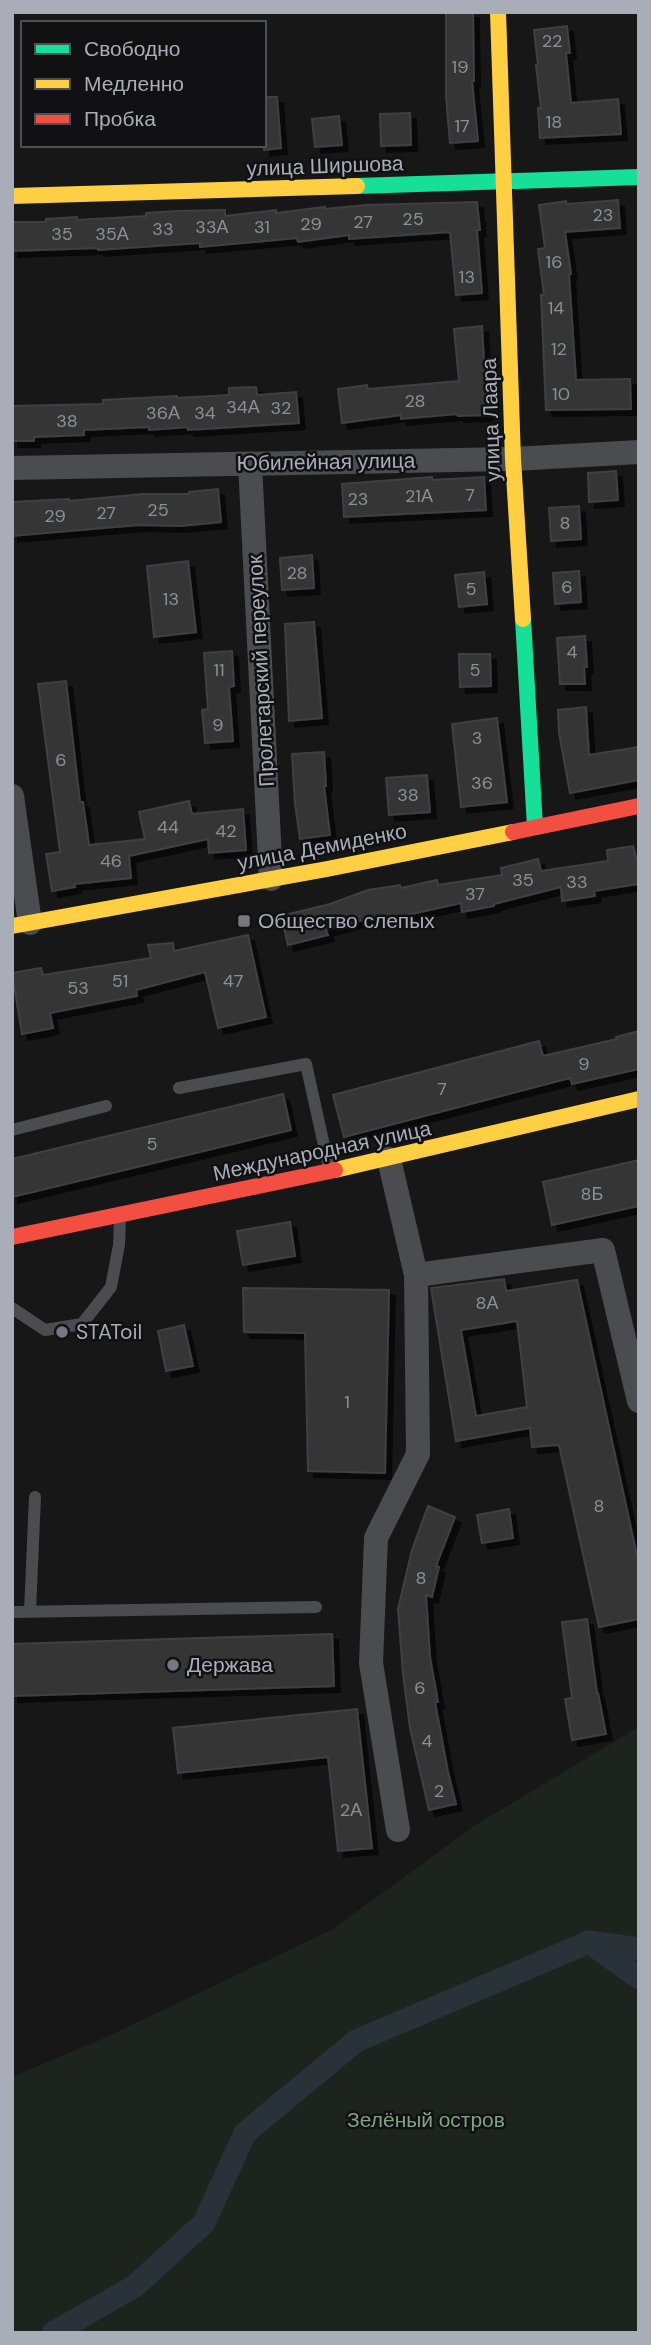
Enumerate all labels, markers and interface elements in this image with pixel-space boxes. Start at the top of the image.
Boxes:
legend [21,21,266,147]
house number: 22 [542,29,562,53]
text: Свободно [84,35,181,63]
house number: 19 [452,55,468,79]
text: Медленно [84,70,184,98]
text: Пробка [84,105,156,133]
house number: 18 [546,110,562,134]
house number: 17 [454,114,470,138]
street label: улица Ширшова [246,149,404,183]
house number: 23 [592,203,614,227]
house number: 25 [402,207,424,231]
house number: 27 [353,210,373,234]
house number: 29 [300,212,322,236]
house number: 33А [195,215,229,239]
house number: 31 [254,215,270,239]
house number: 33 [152,217,174,241]
house number: 35 [51,222,73,246]
house number: 35А [95,222,129,246]
house number: 16 [546,250,562,274]
house number: 13 [459,265,475,289]
house number: 14 [548,296,564,320]
house number: 12 [551,337,567,361]
street label: улица Лаара [475,357,507,482]
house number: 10 [552,382,570,406]
house number: 28 [404,389,426,413]
house number: 34А [226,395,260,419]
house number: 32 [270,396,292,420]
house number: 36А [146,401,180,425]
house number: 34 [194,401,216,425]
house number: 38 [56,409,78,433]
street label: Юбилейная улица [236,446,416,478]
house number: 7 [465,483,475,507]
house number: 21А [405,484,433,508]
house number: 23 [347,487,369,511]
house number: 25 [147,498,169,522]
house number: 27 [96,501,116,525]
house number: 29 [44,504,66,528]
house number: 8 [560,511,570,535]
street label: Пролетарский переулок [241,553,281,788]
house number: 28 [286,561,308,585]
house number: 6 [561,575,573,599]
house number: 5 [466,577,476,601]
house number: 13 [163,587,179,611]
house number: 4 [567,640,578,664]
house number: 11 [213,658,225,682]
house number: 5 [470,658,480,682]
house number: 9 [212,713,224,737]
house number: 3 [472,726,482,750]
house number: 6 [55,748,67,772]
house number: 36 [471,771,493,795]
house number: 38 [397,783,419,807]
house number: 44 [157,815,179,839]
street label: улица Демиденко [235,817,409,877]
house number: 42 [215,819,237,843]
house number: 46 [100,849,122,873]
house number: 35 [512,868,534,892]
house number: 33 [566,870,588,894]
house number: 37 [465,882,485,906]
place label: Общество слепых [258,907,435,935]
marker: Общество слепых [236,913,252,929]
house number: 51 [112,969,128,993]
house number: 47 [223,969,243,993]
house number: 53 [67,976,89,1000]
house number: 9 [578,1052,590,1076]
house number: 7 [437,1077,447,1101]
street label: Международная улица [210,1114,434,1188]
house number: 5 [147,1132,157,1156]
house number: 8Б [581,1182,603,1206]
house number: 8А [476,1291,498,1315]
place label: STAToil [76,1318,142,1346]
marker: STAToil [54,1324,70,1340]
house number: 1 [344,1390,350,1414]
house number: 8 [594,1494,604,1518]
house number: 8 [416,1566,426,1590]
place label: Держава [187,1651,273,1679]
marker: Держава [165,1657,181,1673]
house number: 6 [414,1676,426,1700]
house number: 4 [422,1729,433,1753]
house number: 2 [434,1779,444,1803]
house number: 2А [340,1798,362,1822]
park label: Зелёный остров [347,2106,505,2134]

